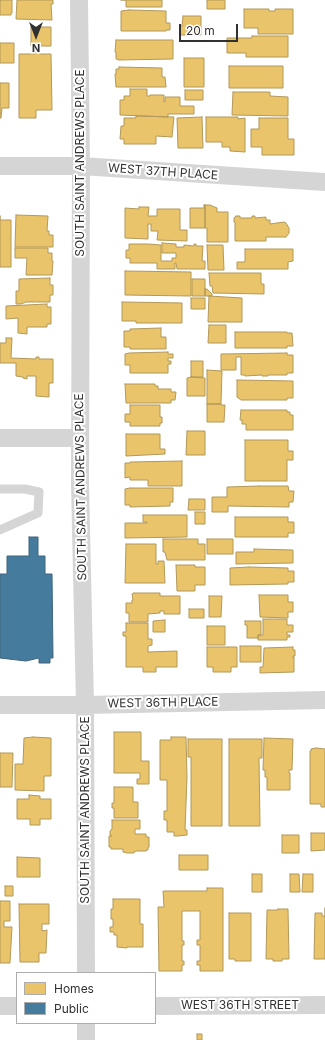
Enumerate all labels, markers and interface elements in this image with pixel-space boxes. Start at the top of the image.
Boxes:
north arrow [16,16,56,56]
scale bar [181,16,240,42]
text: 20 m [186,23,215,38]
text: N [32,41,40,55]
street label: SOUTH SAINT ANDREWS PLACE [73,69,87,257]
street label: WEST 37TH PLACE [107,161,219,183]
street label: SOUTH SAINT ANDREWS PLACE [72,393,90,581]
street label: WEST 36TH PLACE [107,695,219,711]
street label: SOUTH SAINT ANDREWS PLACE [78,716,92,904]
legend [16,972,156,1024]
text: Homes [54,981,94,996]
street label: WEST 36TH STREET [181,998,299,1012]
text: Public [54,1001,89,1016]

